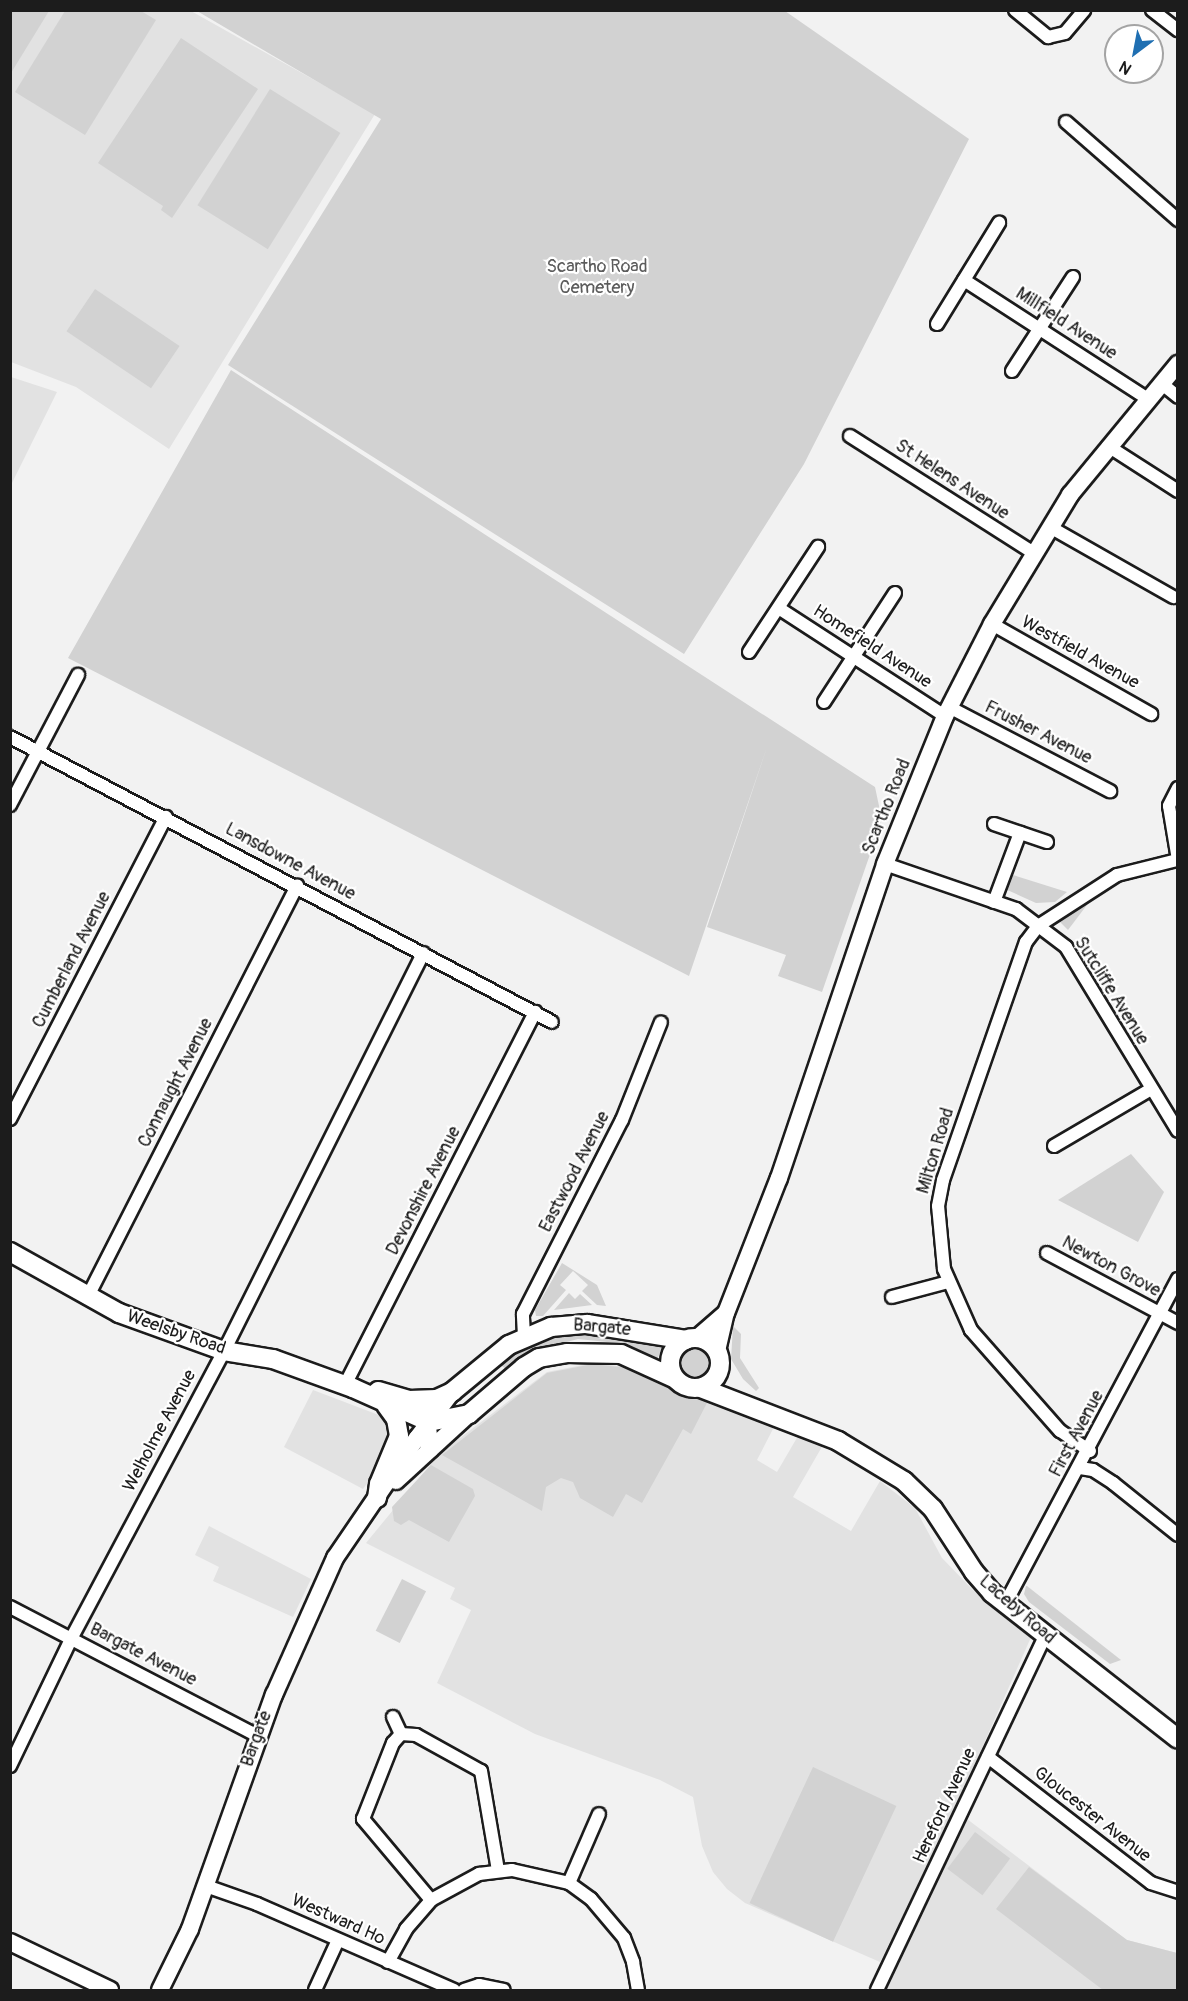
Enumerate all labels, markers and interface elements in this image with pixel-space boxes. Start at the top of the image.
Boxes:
north arrow [1104,24,1164,84]
text: N [1116,56,1135,79]
park label: Scartho Road Cemetery [547,257,647,300]
street label: Millfield Avenue [1011,283,1121,365]
street label: St Helens Avenue [891,435,1013,525]
street label: Homefield Avenue [809,601,935,693]
street label: Westfield Avenue [1017,612,1143,694]
street label: Frusher Avenue [981,697,1095,769]
street label: Scartho Road [858,756,916,858]
street label: Lansdowne Avenue [221,819,359,905]
street label: Cumberland Avenue [28,888,116,1032]
street label: Sutcliffe Avenue [1069,933,1153,1049]
street label: Connaught Avenue [134,1015,218,1151]
street label: Milton Road [913,1105,959,1197]
street label: Eastwood Avenue [535,1108,615,1236]
street label: Devonshire Avenue [382,1123,466,1259]
street label: Newton Grove [1058,1232,1164,1302]
street label: Weelsby Road [124,1306,228,1360]
street label: Bargate [572,1315,632,1341]
street label: Welholme Avenue [119,1366,201,1496]
street label: First Avenue [1045,1387,1109,1481]
street label: Laceby Road [974,1571,1060,1649]
street label: Bargate Avenue [86,1619,200,1691]
street label: Bargate [237,1708,277,1770]
street label: Hereford Avenue [909,1745,981,1867]
street label: Gloucester Avenue [1029,1763,1155,1867]
street label: Westward Ho [288,1890,388,1950]

